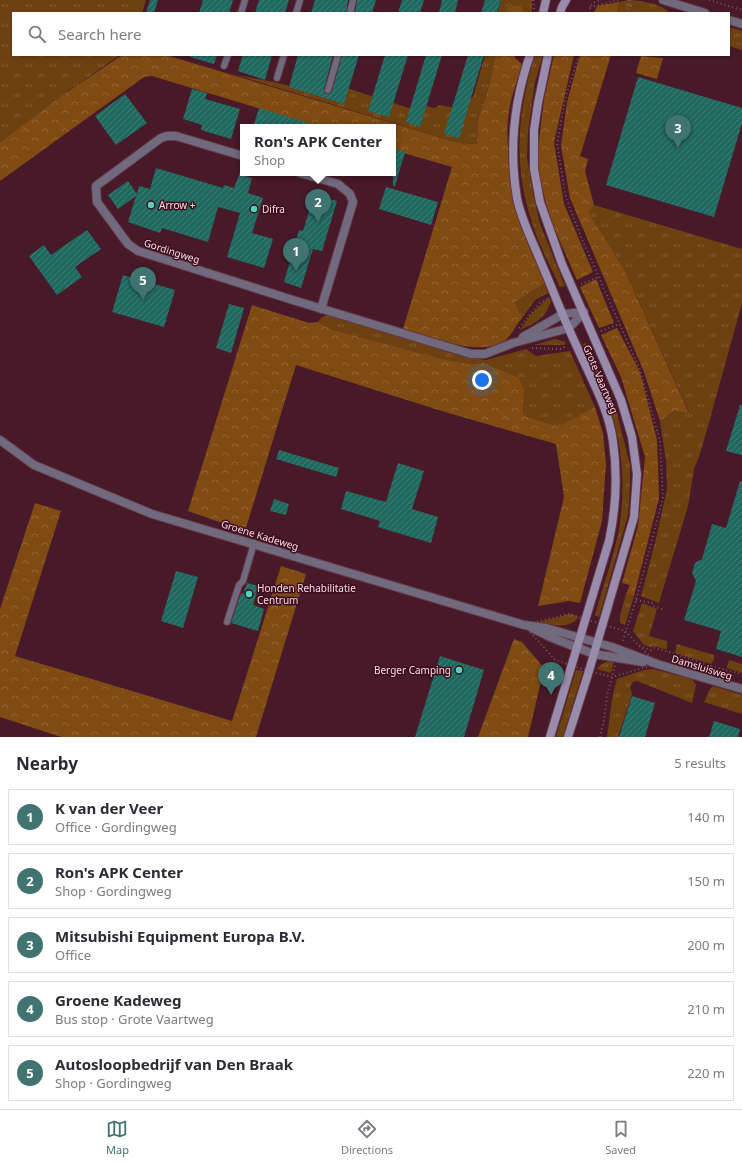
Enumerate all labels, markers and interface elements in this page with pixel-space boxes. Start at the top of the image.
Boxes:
search box [12,12,730,56]
icon: search [26,23,48,45]
text: Search here [58,24,141,44]
pin: 3 [665,115,691,148]
popup [240,124,396,176]
text: Ron's APK Center [254,131,382,151]
text: Shop [254,151,285,169]
pin: 2 [305,189,331,222]
place label: Arrow + [159,198,196,212]
marker: Arrow + [146,200,156,210]
place label: Difra [262,202,285,216]
marker: Difra [249,204,259,214]
street label: Gordingweg [142,235,202,267]
pin: 1 [283,238,309,271]
pin: 5 [130,267,156,300]
street label: Grote Vaartweg [580,342,622,416]
your location [472,370,492,390]
street label: Groene Kadeweg [220,517,300,553]
place label: Honden Rehabilitatie Centrum [257,581,356,607]
marker: Honden Rehabilitatie Centrum [244,589,254,599]
street label: Damsluisweg [670,651,734,683]
pin: 4 [538,662,564,695]
place label: Berger Camping [374,663,451,677]
marker: Berger Camping [454,665,464,675]
text: Nearby [16,752,78,775]
text: 5 results [674,754,726,772]
text: K van der Veer [55,798,163,818]
text: 1 [26,808,34,826]
text: 140 m [687,808,725,826]
text: Office · Gordingweg [55,818,177,836]
text: Ron's APK Center [55,862,183,882]
text: 2 [26,872,34,890]
text: 150 m [687,872,725,890]
text: Shop · Gordingweg [55,882,172,900]
text: Mitsubishi Equipment Europa B.V. [55,926,305,946]
text: 3 [26,936,34,954]
text: 200 m [687,936,725,954]
text: Office [55,946,91,964]
text: Groene Kadeweg [55,990,182,1010]
text: 4 [26,1000,34,1018]
text: 210 m [687,1000,725,1018]
text: Bus stop · Grote Vaartweg [55,1010,214,1028]
text: Autosloopbedrijf van Den Braak [55,1054,293,1074]
text: 5 [26,1064,34,1082]
text: 220 m [687,1064,725,1082]
text: Shop · Gordingweg [55,1074,172,1092]
tab: Map [106,1118,129,1157]
tab: Directions [341,1118,393,1157]
tab: Saved [605,1118,636,1157]

